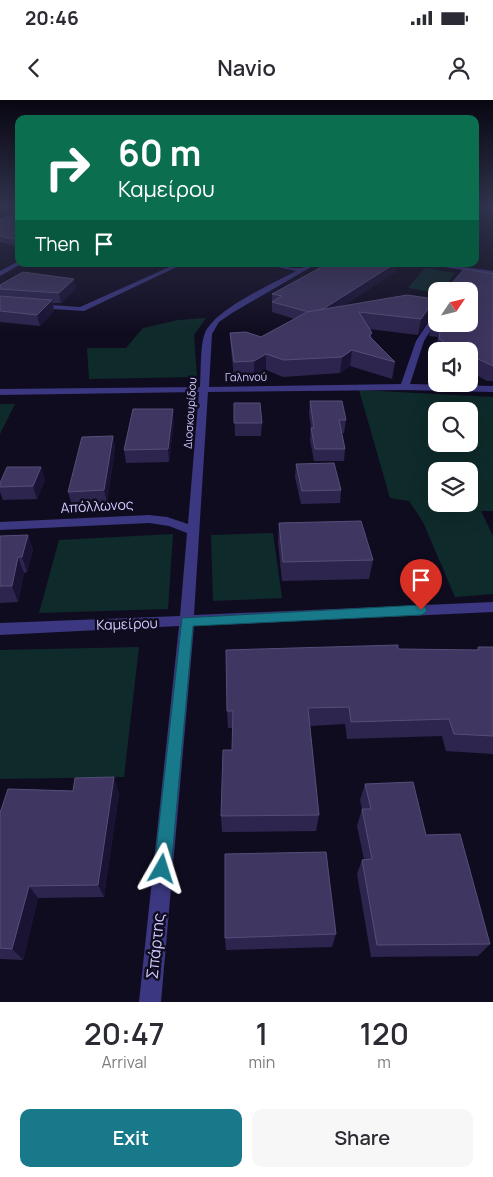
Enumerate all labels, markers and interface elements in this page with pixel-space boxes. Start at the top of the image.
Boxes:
text: 20:46 [25,5,79,31]
text: Navio [217,53,276,83]
icon: back [20,54,48,82]
icon: person [445,54,473,82]
text: 60 m [118,129,201,177]
icon: right [35,135,100,200]
text: Καμείρου [118,174,215,204]
icon: arrive [90,230,118,258]
text: Then [35,231,80,257]
north arrow [428,282,478,332]
map controls [428,282,478,512]
button: sound [428,342,478,392]
street label: Γαληνού [225,369,267,384]
street label: Διοσκουρίδου [180,377,199,449]
button: search [428,402,478,452]
button: layers [428,462,478,512]
street label: Απόλλωνος [60,494,134,517]
pin [400,559,442,610]
icon: arrive [407,566,435,594]
street label: Καμείρου [96,613,158,634]
position arrow [135,842,187,894]
street label: Σπάρτης [141,912,169,980]
text: 20:47 [84,1013,165,1054]
text: 1 [256,1013,268,1054]
text: 120 [359,1013,409,1054]
text: Arrival [101,1051,147,1073]
text: min [249,1051,275,1073]
text: m [377,1051,391,1073]
button: Exit [20,1109,242,1167]
button: Share [252,1109,473,1167]

